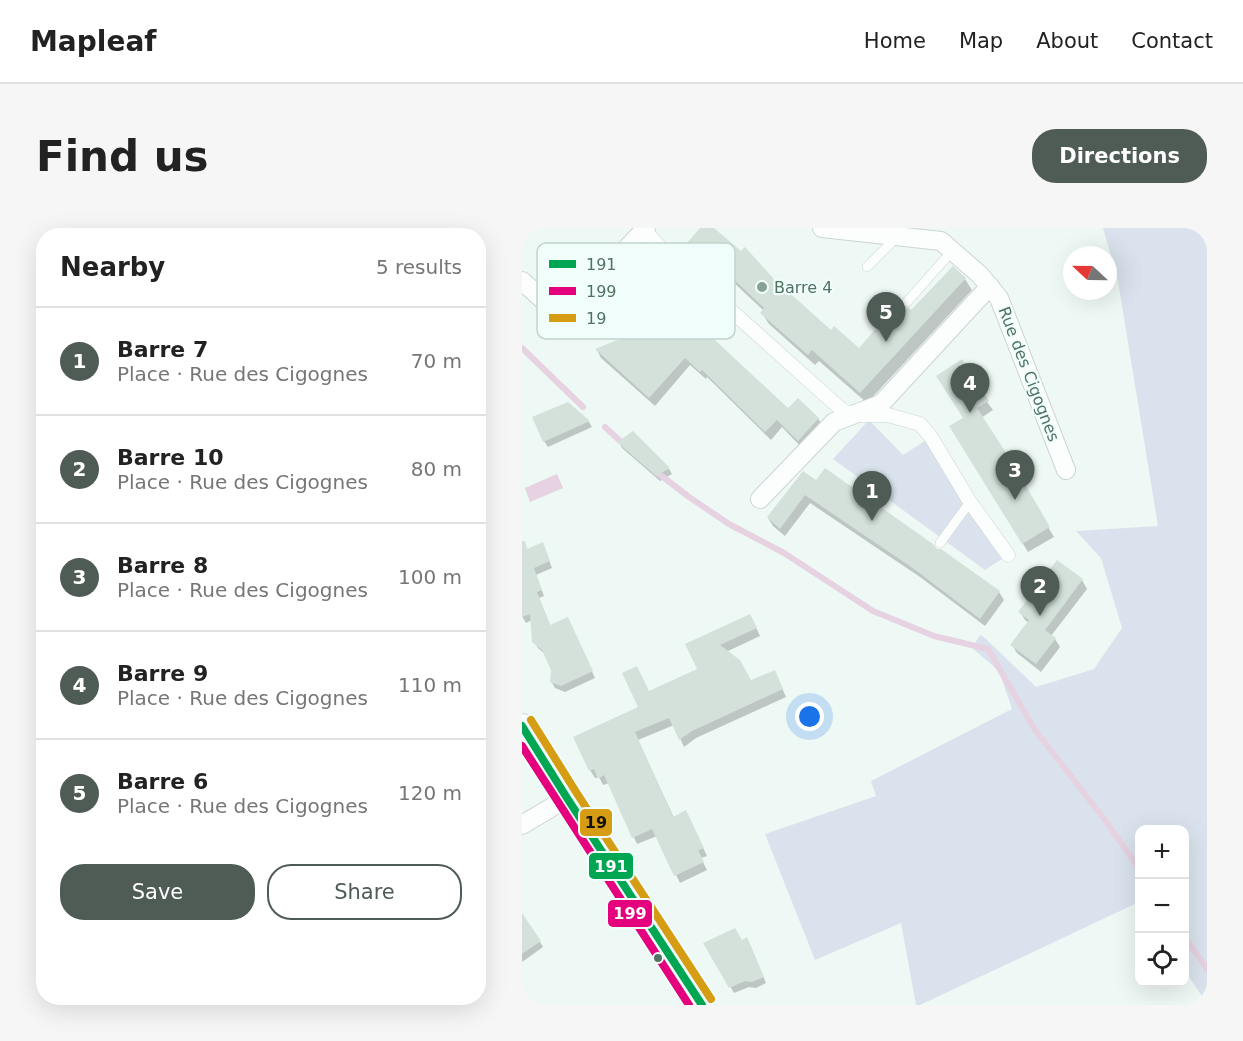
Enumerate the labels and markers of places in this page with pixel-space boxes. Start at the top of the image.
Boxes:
place label: Barre 4 [774,278,832,297]
marker: Barre 4 [755,280,769,294]
pin: 5 [866,292,906,342]
pin: 4 [950,364,990,413]
pin: 3 [996,450,1034,500]
pin: 1 [852,472,892,521]
pin: 2 [1020,566,1060,616]
unlabelled marker [652,952,664,964]

